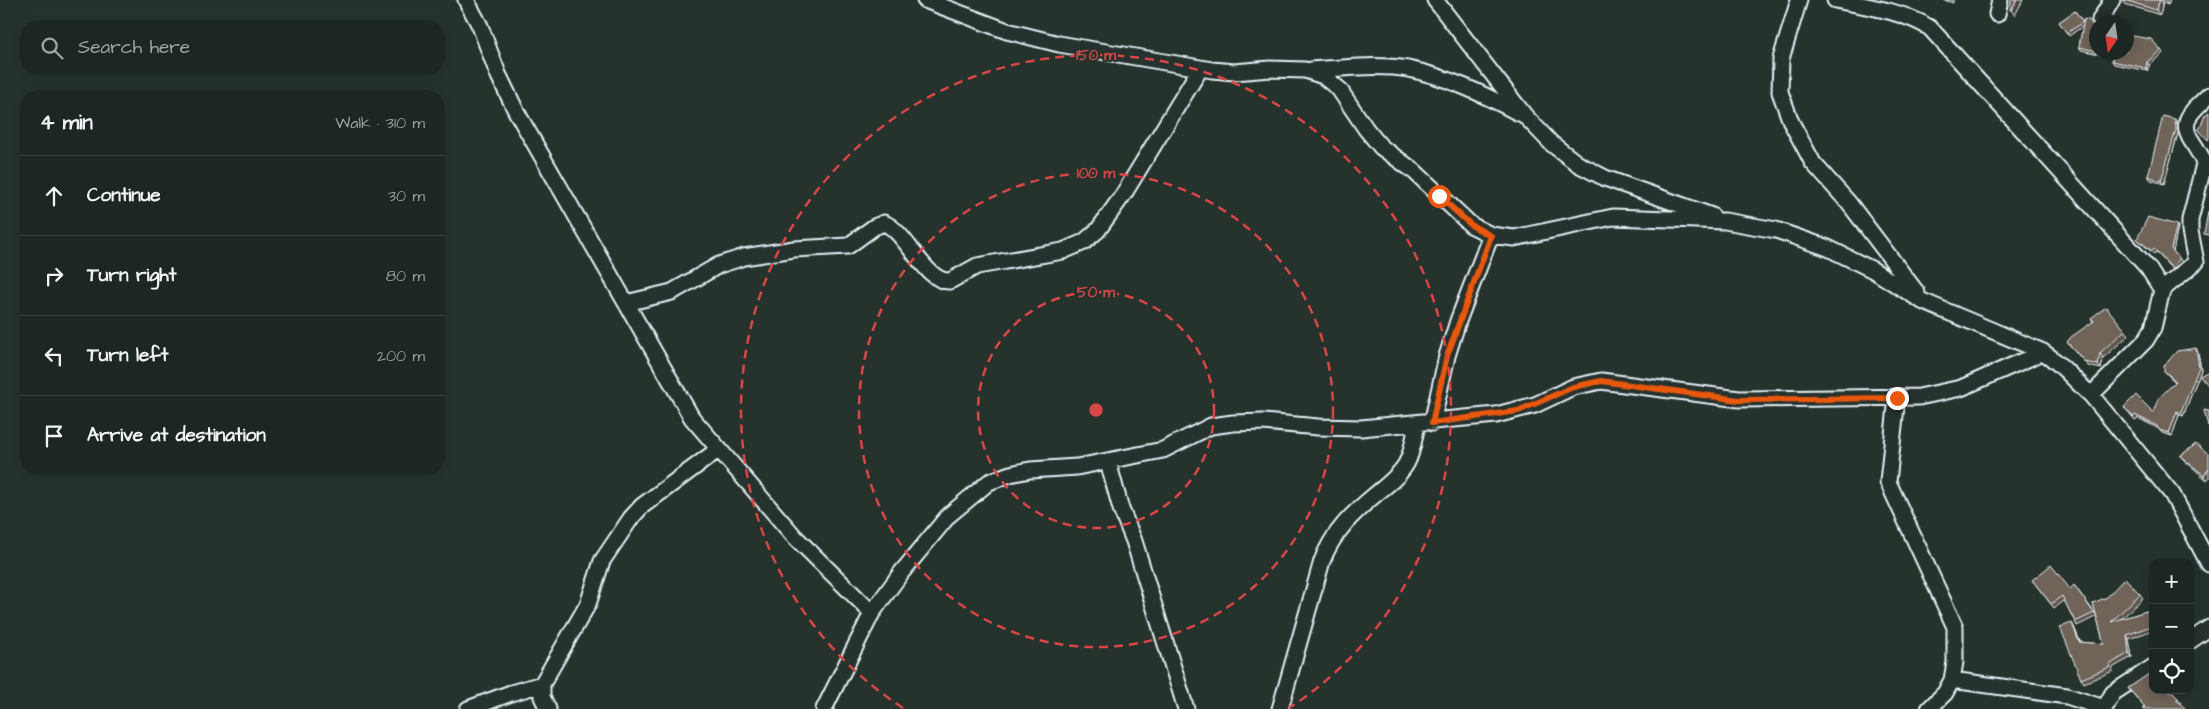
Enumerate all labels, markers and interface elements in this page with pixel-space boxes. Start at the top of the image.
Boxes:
north arrow [2089,15,2134,60]
search box [20,20,445,75]
icon: search [38,34,66,62]
text: Search here [78,34,190,61]
text: 150 m [1076,45,1116,66]
text: 4 min [40,108,93,137]
text: Walk · 310 m [335,112,425,134]
text: 100 m [1077,163,1116,184]
icon: ahead [40,182,68,210]
text: Continue [87,182,161,209]
text: 30 m [388,185,425,207]
route start [1428,185,1451,208]
icon: right [40,262,68,290]
text: Turn right [87,262,176,289]
text: 80 m [386,265,425,287]
text: 50 m [1077,282,1115,303]
icon: left [40,342,68,370]
text: Turn left [87,342,168,369]
text: 200 m [377,345,425,367]
route end [1886,387,1909,410]
centre of rings [1087,401,1105,419]
icon: arrive [40,422,68,450]
text: Arrive at destination [87,422,266,449]
map controls [2149,559,2194,694]
button: + [2149,559,2194,604]
button: − [2149,604,2194,649]
button: locate [2149,649,2194,694]

